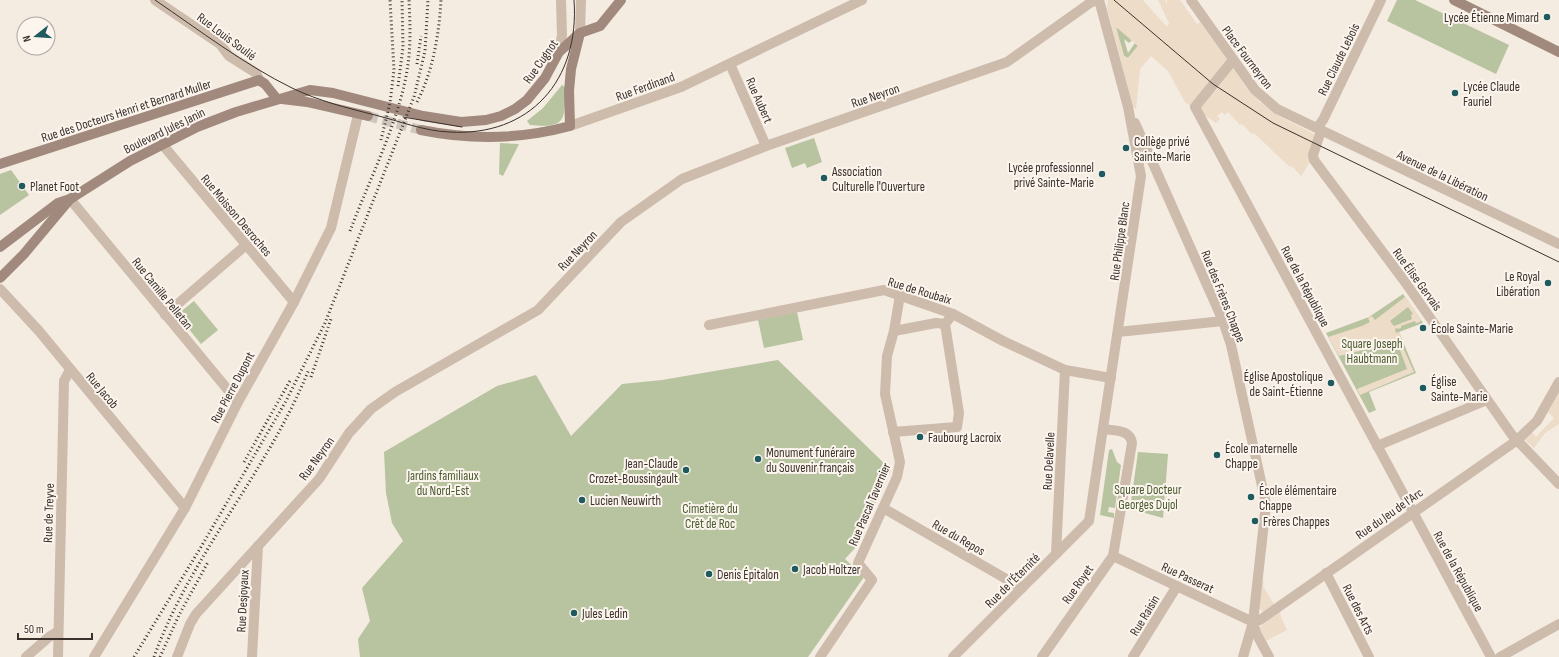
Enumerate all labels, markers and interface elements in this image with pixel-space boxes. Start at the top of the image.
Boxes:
street label: Rue Louis Soulié [194,9,259,64]
place label: Lycée Étienne Mimard [1444,10,1539,26]
marker: Lycée Étienne Mimard [1542,12,1552,22]
north arrow [16,16,56,56]
street label: Rue Claude Lebois [1315,20,1363,98]
street label: Place Fourneyron [1218,23,1276,92]
text: N [20,34,34,43]
street label: Rue Cugnot [520,36,562,87]
street label: Rue Ferdinand [614,69,677,105]
street label: Rue Aubert [742,75,776,126]
street label: Rue des Docteurs Henri et Bernard Muller [39,76,214,146]
place label: Lycée Claude Fauriel [1463,79,1520,110]
street label: Rue Neyron [849,80,902,112]
marker: Lycée Claude Fauriel [1450,88,1460,98]
street label: Boulevard Jules Janin [121,104,208,158]
place label: Collège privé Sainte-Marie [1134,134,1191,165]
marker: Collège privé Sainte-Marie [1121,143,1131,153]
street label: Avenue de la Libération [1393,146,1491,205]
place label: Lycée professionnel privé Sainte-Marie [1008,160,1094,191]
place label: Association Culturelle l'Ouverture [831,164,925,195]
marker: Lycée professionnel privé Sainte-Marie [1097,169,1107,179]
street label: Rue Moisson Desroches [197,171,275,260]
marker: Association Culturelle l'Ouverture [819,173,829,183]
place label: Planet Foot [30,179,79,195]
marker: Planet Foot [17,181,27,191]
street label: Rue Philippe Blanc [1107,201,1133,282]
street label: Rue Neyron [555,227,601,274]
street label: Rue de la République [1277,243,1333,330]
street label: Rue Élise Gervais [1389,245,1446,314]
street label: Rue des Frères Chappe [1197,248,1249,345]
street label: Rue Camille Pelletan [128,254,196,333]
place label: Le Royal Libération [1496,269,1540,300]
street label: Rue de Roubaix [886,274,954,308]
marker: Le Royal Libération [1543,278,1553,288]
place label: École Sainte-Marie [1431,321,1513,337]
marker: École Sainte-Marie [1418,323,1428,333]
park label: Square Joseph Haubtmann [1341,336,1403,367]
street label: Rue Pierre Dupont [207,349,258,426]
street label: Rue Jacob [82,369,122,412]
place label: Église Apostolique de Saint-Étienne [1244,369,1323,400]
place label: Église Sainte-Marie [1431,374,1488,405]
marker: Église Apostolique de Saint-Étienne [1326,378,1336,388]
marker: Église Sainte-Marie [1418,383,1428,393]
place label: Faubourg Lacroix [928,430,1001,446]
marker: Faubourg Lacroix [915,432,925,442]
street label: Rue Delavelle [1039,432,1059,490]
street label: Rue Neyron [296,434,338,484]
place label: École maternelle Chappe [1225,441,1298,472]
place label: Monument funéraire du Souvenir français [766,445,855,476]
marker: École maternelle Chappe [1212,450,1222,460]
marker: Monument funéraire du Souvenir français [753,454,763,464]
place label: Jean-Claude Crozet-Boussingault [589,456,678,487]
street label: Rue Pascal Tavernier [845,460,895,548]
marker: Jean-Claude Crozet-Boussingault [681,465,691,475]
park label: Jardins familiaux du Nord-Est [406,468,479,499]
park label: Square Docteur Georges Dujol [1114,482,1182,513]
street label: Rue de Treyve [40,483,58,543]
place label: École élémentaire Chappe [1259,483,1337,514]
street label: Rue du Jeu de l'Arc [1353,485,1426,543]
marker: École élémentaire Chappe [1246,492,1256,502]
place label: Lucien Neuwirth [590,493,661,509]
marker: Lucien Neuwirth [577,495,587,505]
park label: Cimetière du Crêt de Roc [682,501,738,532]
place label: Frères Chappes [1263,514,1330,530]
street label: Rue du Repos [929,516,988,560]
marker: Frères Chappes [1250,516,1260,526]
street label: Rue de la République [1429,529,1487,614]
street label: Rue de l'Éternité [982,550,1044,612]
street label: Rue Passerat [1159,559,1216,597]
place label: Jacob Holtzer [802,562,861,578]
street label: Rue Royet [1059,562,1097,607]
marker: Jacob Holtzer [790,564,800,574]
place label: Denis Épitalon [717,567,779,583]
street label: Rue Desjoyaux [233,569,253,633]
marker: Denis Épitalon [704,569,714,579]
street label: Rue des Arts [1339,582,1378,638]
street label: Rue Raisin [1126,592,1163,639]
place label: Jules Ledin [581,606,628,622]
marker: Jules Ledin [569,608,579,618]
scale bar [18,615,92,641]
text: 50 m [24,622,44,637]

